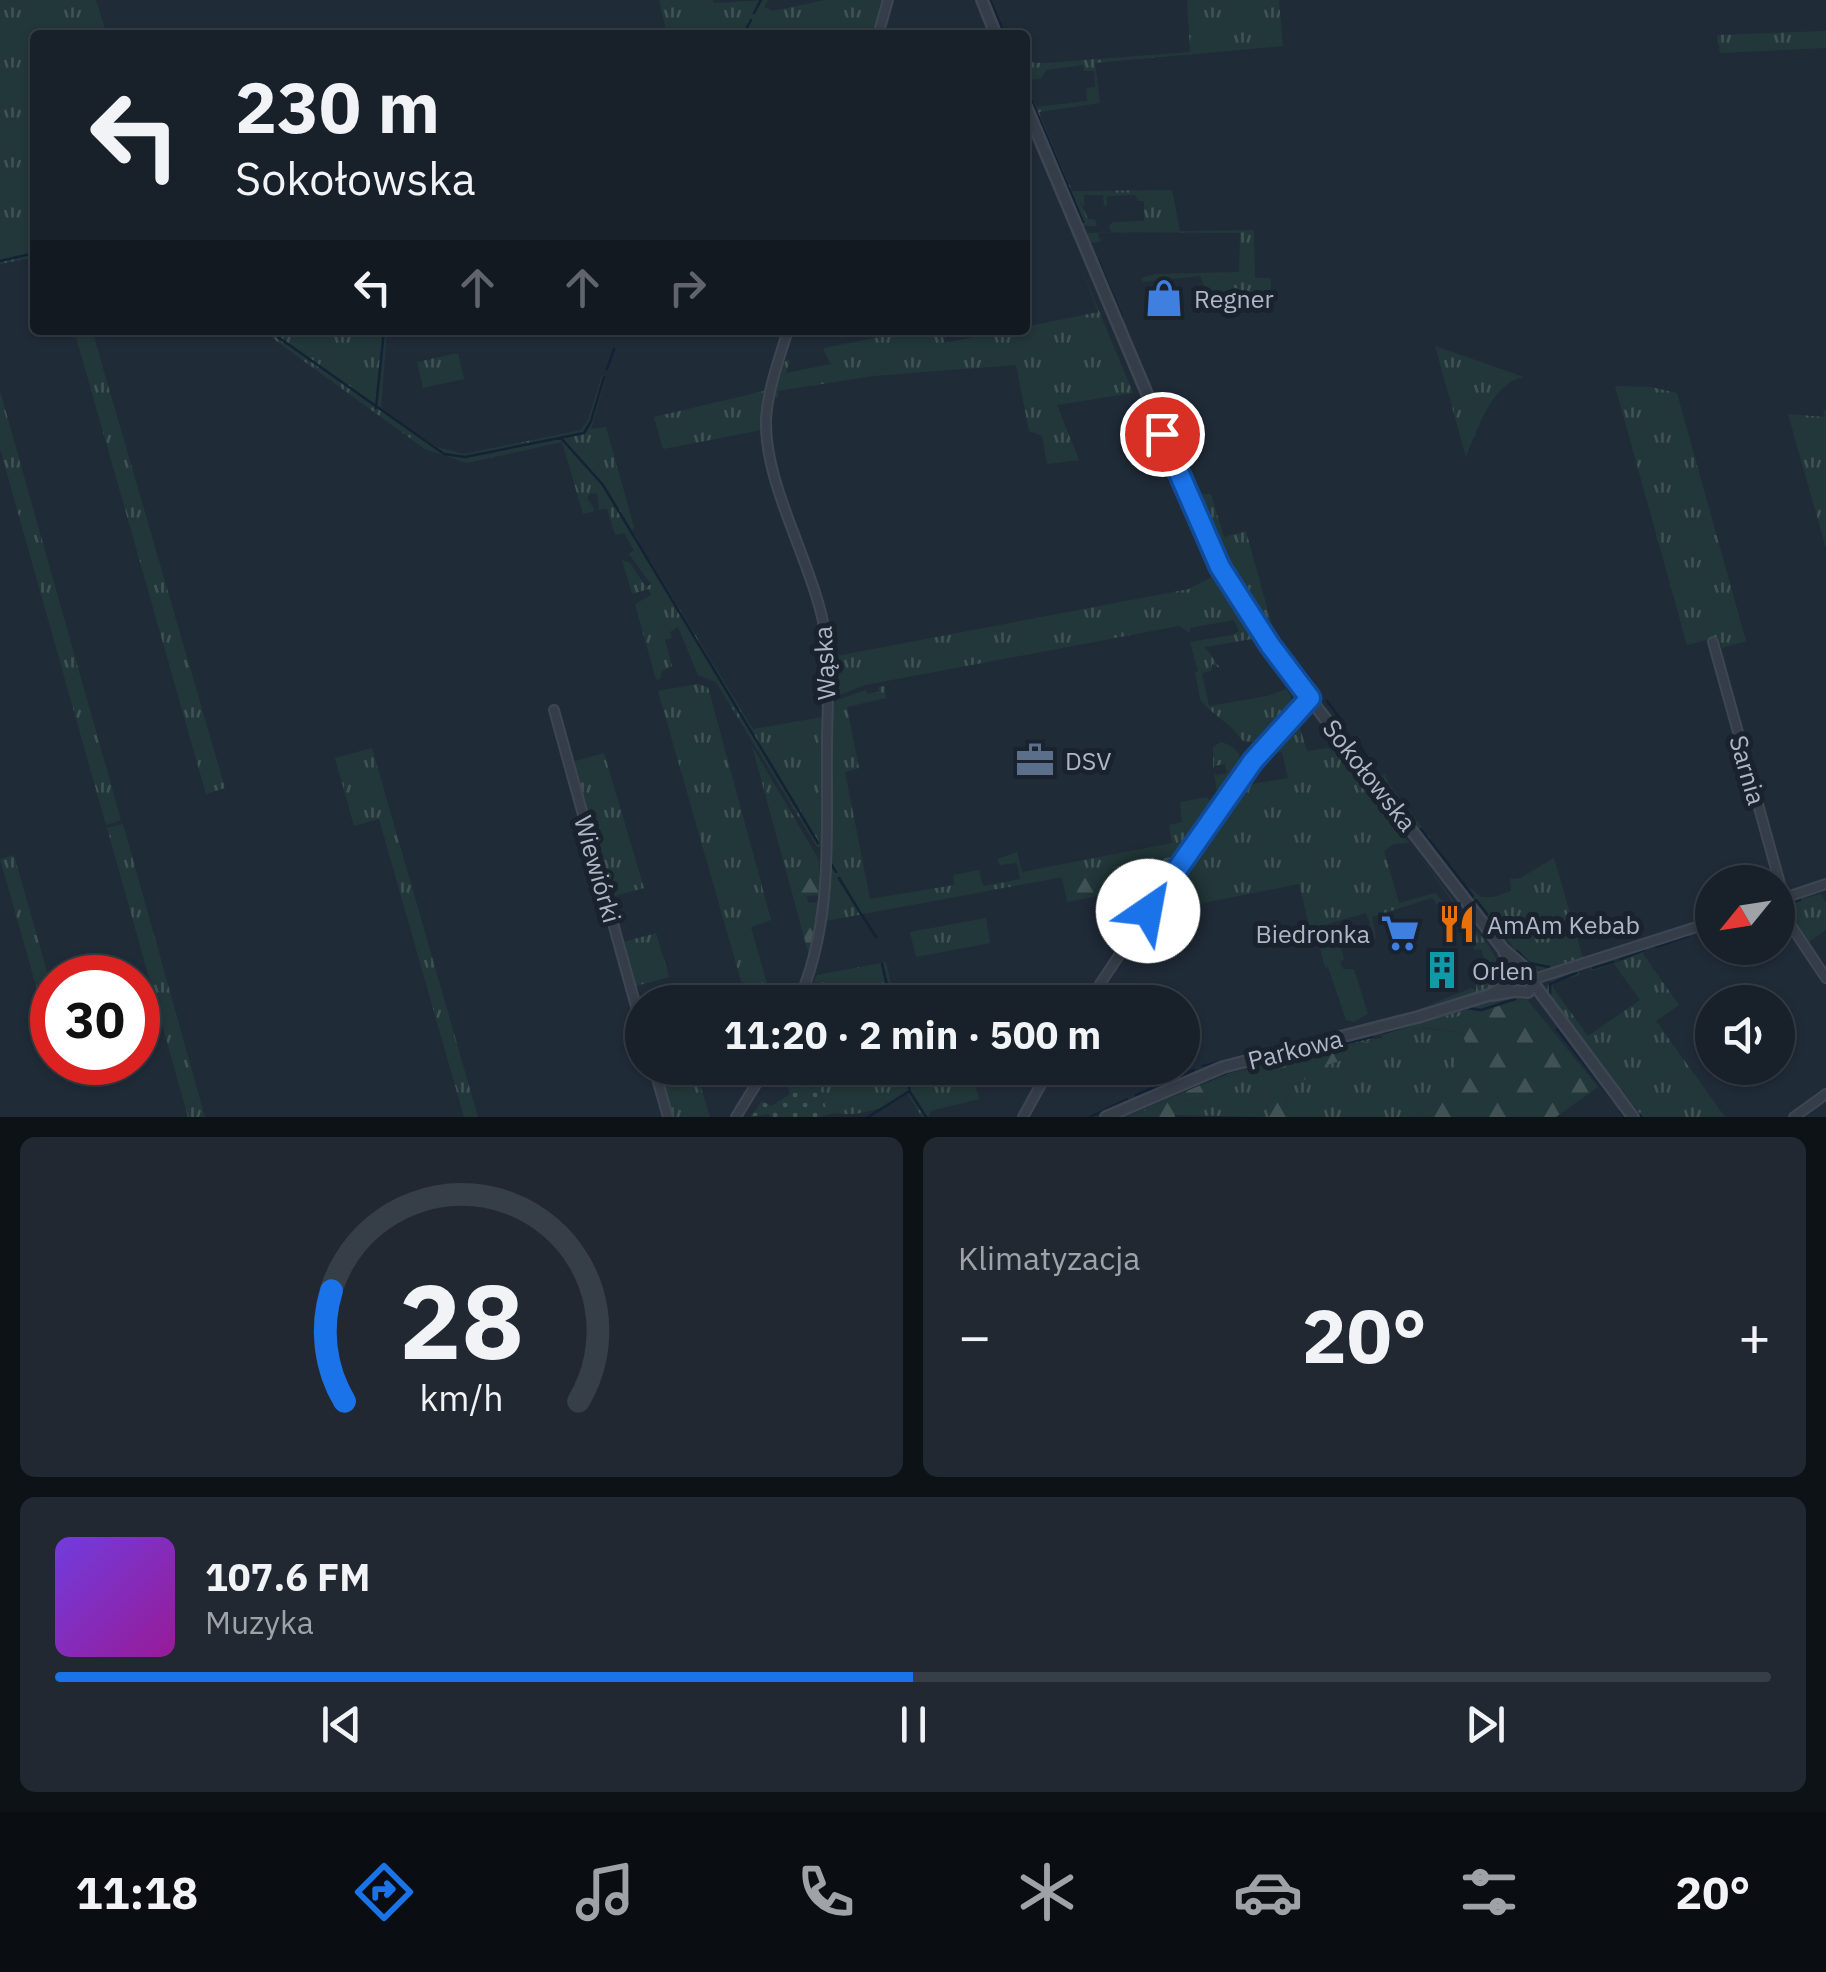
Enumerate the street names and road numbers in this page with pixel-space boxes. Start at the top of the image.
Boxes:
street label: Wąska [806,625,842,701]
street label: Sokołowska [1316,712,1424,838]
street label: Sarnia [1722,731,1774,809]
street label: Wiewiórki [567,811,629,927]
street label: Parkowa [1244,1021,1346,1077]

